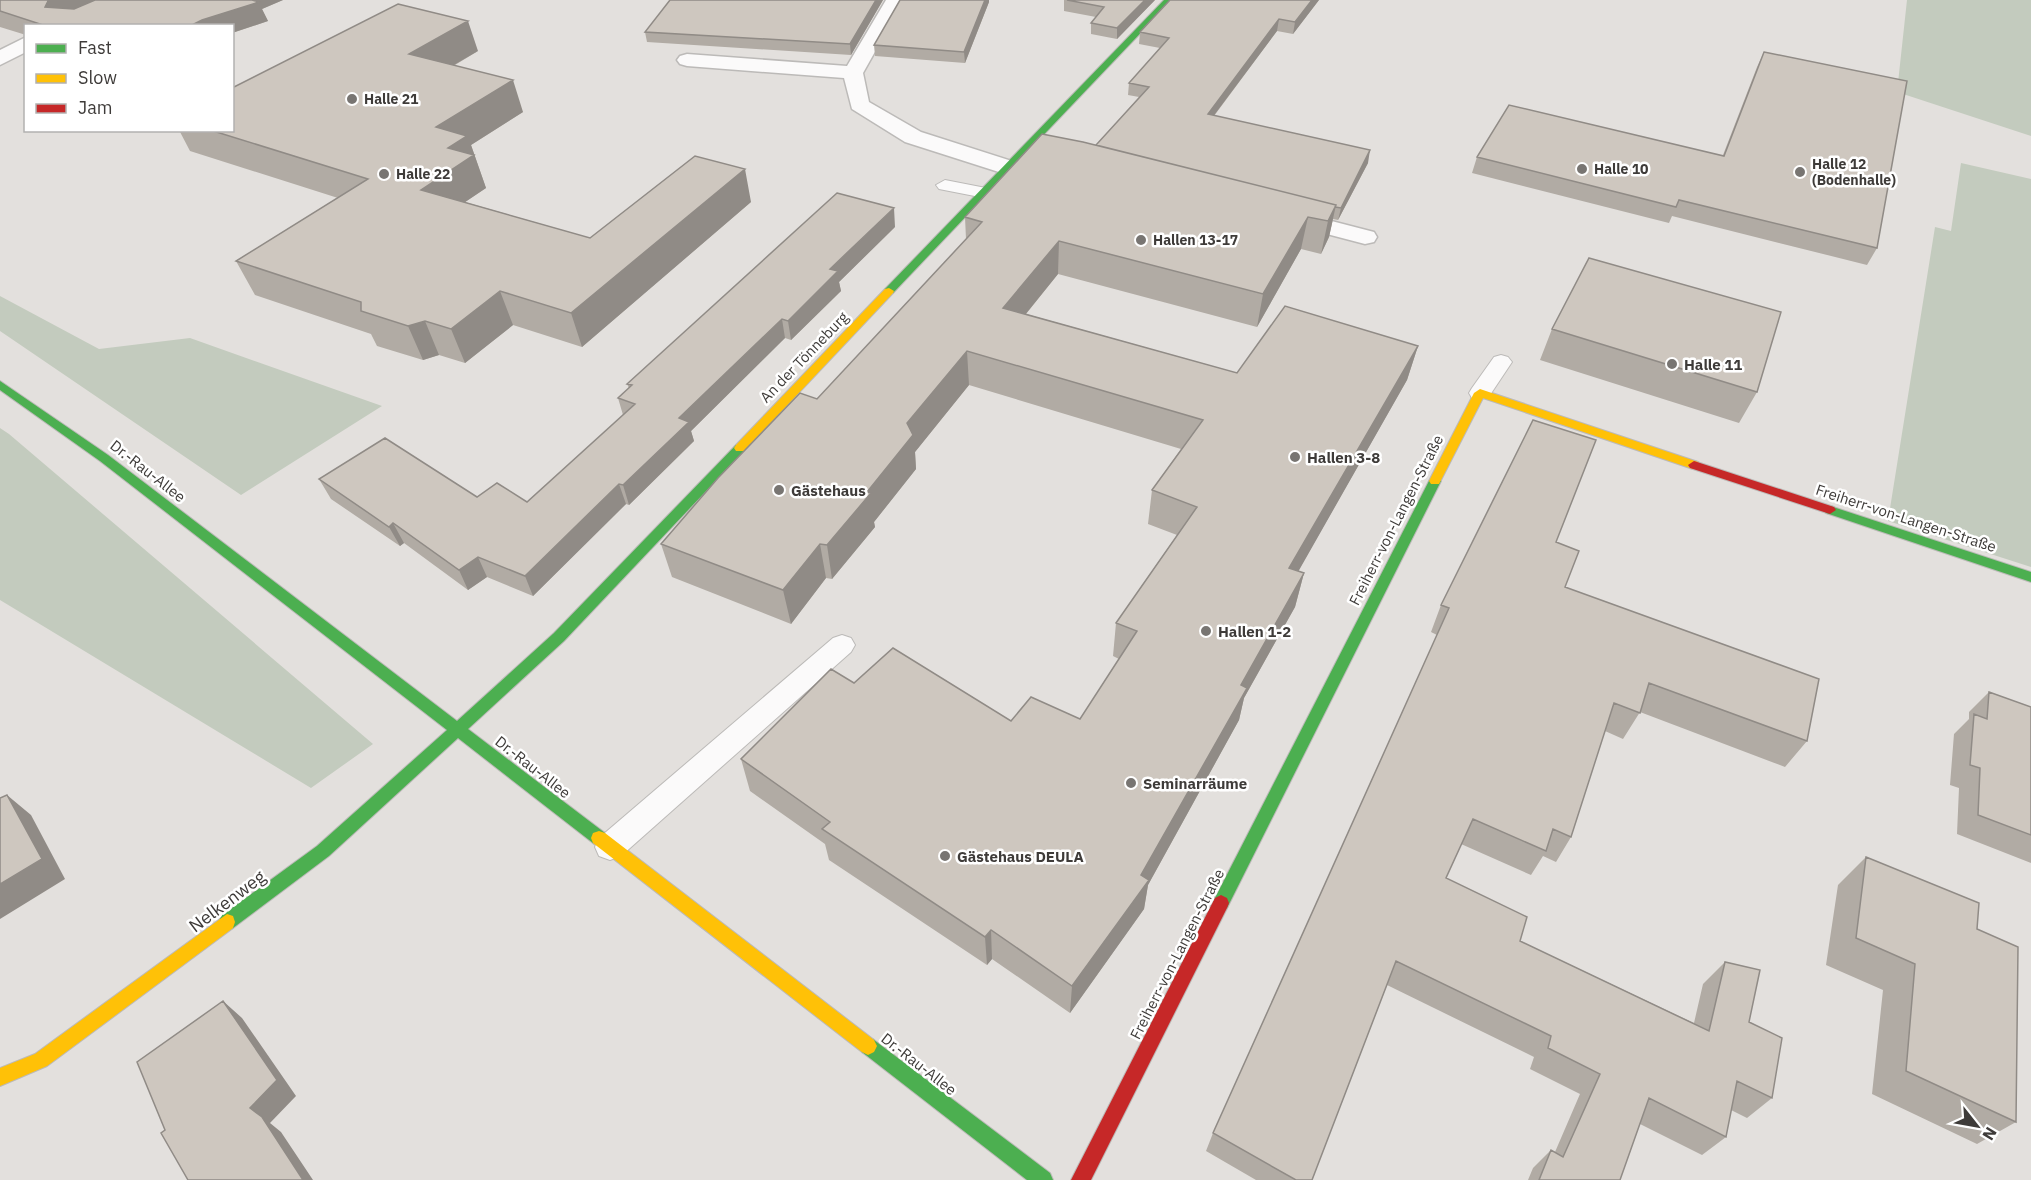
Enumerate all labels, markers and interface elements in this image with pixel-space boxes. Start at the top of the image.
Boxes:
legend [24,24,234,132]
text: Fast [78,36,112,59]
text: Slow [78,66,117,89]
place label: Halle 21 [364,90,419,108]
marker: Halle 21 [345,92,359,106]
text: Jam [78,96,113,119]
place label: Halle 12 (Bodenhalle) [1812,155,1896,189]
place label: Halle 10 [1594,160,1648,178]
marker: Halle 10 [1575,162,1589,176]
place label: Halle 22 [396,165,450,183]
marker: Halle 12 (Bodenhalle) [1793,165,1807,179]
marker: Halle 22 [377,167,391,181]
place label: Hallen 13-17 [1153,231,1238,249]
marker: Hallen 13-17 [1134,233,1148,247]
street label: An der Tönneburg [756,307,852,406]
place label: Halle 11 [1684,355,1742,374]
marker: Halle 11 [1665,357,1679,371]
street label: Freiherr-von-Langen-Straße [1345,432,1447,608]
street label: Dr.-Rau-Allee [107,436,189,506]
place label: Hallen 3-8 [1307,448,1380,467]
marker: Hallen 3-8 [1288,450,1302,464]
street label: Freiherr-von-Langen-Straße [1813,480,1999,556]
place label: Gästehaus [791,481,866,500]
marker: Gästehaus [772,483,786,497]
place label: Hallen 1-2 [1218,622,1291,641]
marker: Hallen 1-2 [1199,624,1213,638]
street label: Dr.-Rau-Allee [492,732,574,802]
place label: Seminarräume [1143,774,1247,793]
marker: Seminarräume [1124,776,1138,790]
place label: Gästehaus DEULA [957,847,1084,866]
marker: Gästehaus DEULA [938,849,952,863]
street label: Nelkenweg [184,864,270,937]
street label: Freiherr-von-Langen-Straße [1126,866,1228,1042]
street label: Dr.-Rau-Allee [878,1029,960,1099]
north arrow [1947,1096,2007,1156]
text: N [1978,1124,2001,1144]

